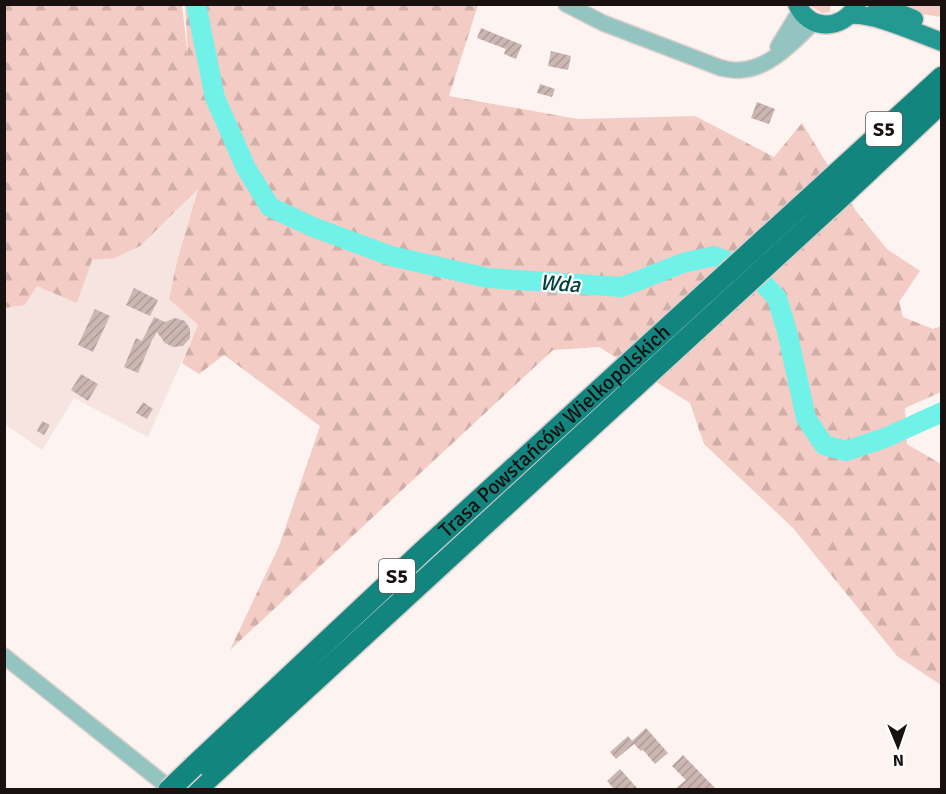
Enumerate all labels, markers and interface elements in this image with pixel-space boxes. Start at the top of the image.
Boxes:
road number: S5 [866,112,902,146]
water label: Wda [539,269,582,298]
street label: Trasa Powstańców Wielkopolskich [433,319,676,543]
road number: S5 [379,559,415,593]
north arrow [868,716,928,776]
text: N [893,750,904,770]

